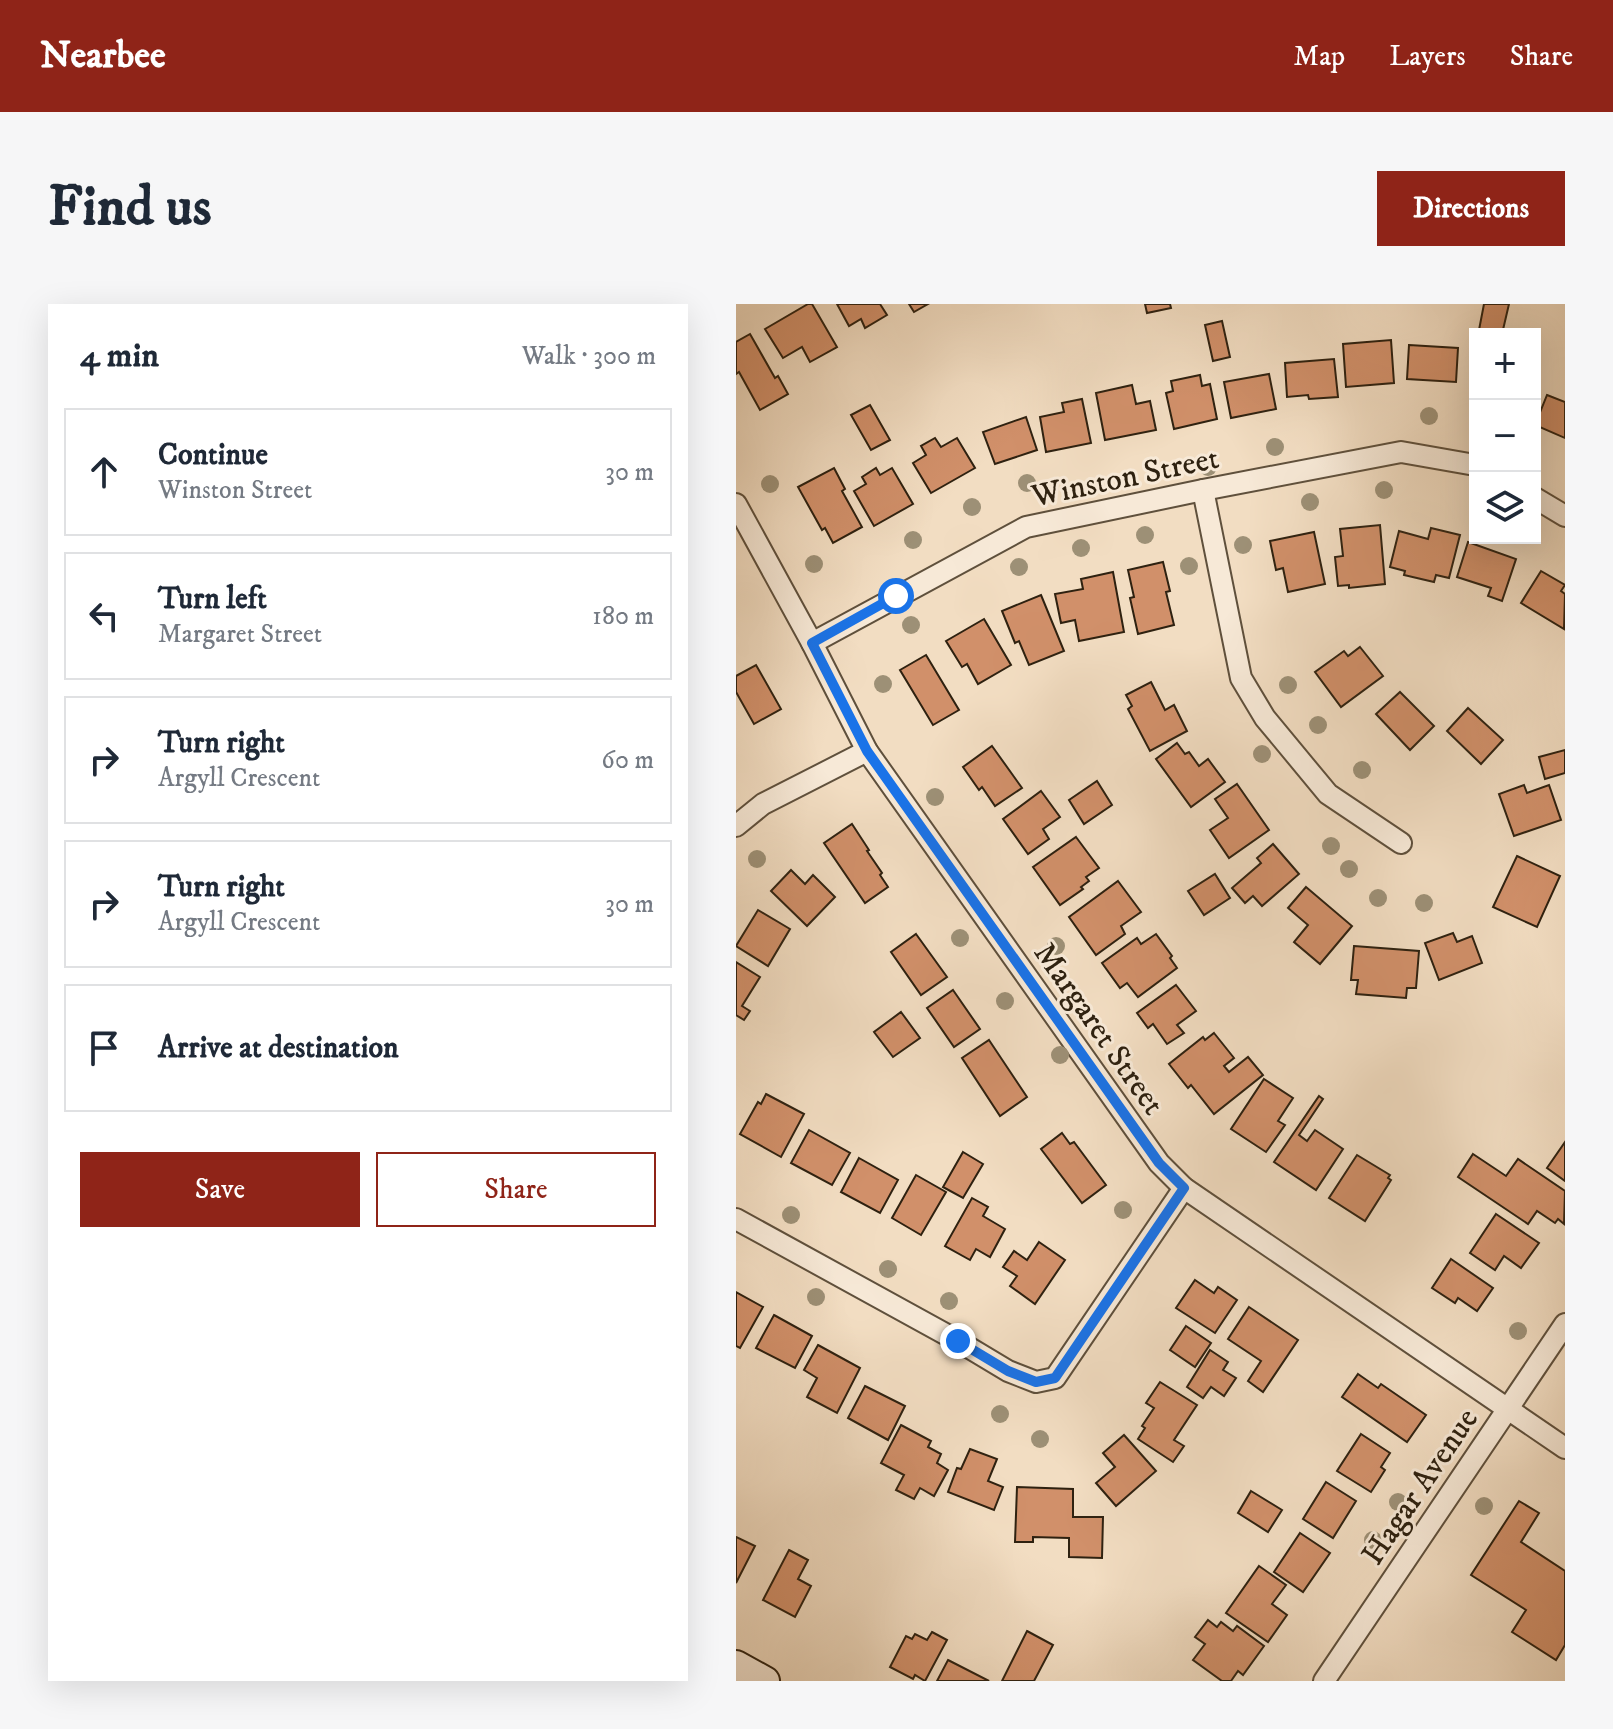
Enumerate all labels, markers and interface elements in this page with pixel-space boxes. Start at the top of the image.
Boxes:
text: Nearbee [40,32,166,80]
text: Map [1294,39,1345,74]
text: Layers [1389,39,1466,74]
text: Share [1510,39,1573,74]
button: Directions [1377,171,1565,246]
text: Find us [48,173,212,243]
map controls [1469,328,1541,544]
button: + [1469,328,1541,400]
text: 4 min [80,335,159,377]
text: Walk · 300 m [522,340,656,373]
button: − [1469,400,1541,472]
text: Continue [158,437,268,474]
street label: Winston Street [1027,439,1223,517]
icon: ahead [82,450,126,494]
text: 30 m [605,456,654,489]
button: layers [1469,472,1541,544]
text: Winston Street [158,474,312,507]
route start [878,578,914,614]
text: Turn left [158,581,267,618]
icon: left [82,594,126,638]
text: 180 m [592,600,654,633]
text: Margaret Street [158,618,322,651]
text: Turn right [158,725,285,762]
icon: right [82,738,126,782]
text: 60 m [601,744,654,777]
text: Argyll Crescent [158,762,320,795]
text: Turn right [158,869,285,906]
icon: right [82,882,126,926]
text: 30 m [605,888,654,921]
text: Argyll Crescent [158,906,320,939]
street label: Margaret Street [1024,935,1173,1123]
icon: arrive [82,1026,126,1070]
text: Arrive at destination [158,1030,399,1067]
button: Save [80,1152,360,1227]
button: Share [376,1152,656,1227]
route end [940,1323,976,1359]
street label: Hagar Avenue [1354,1401,1488,1573]

